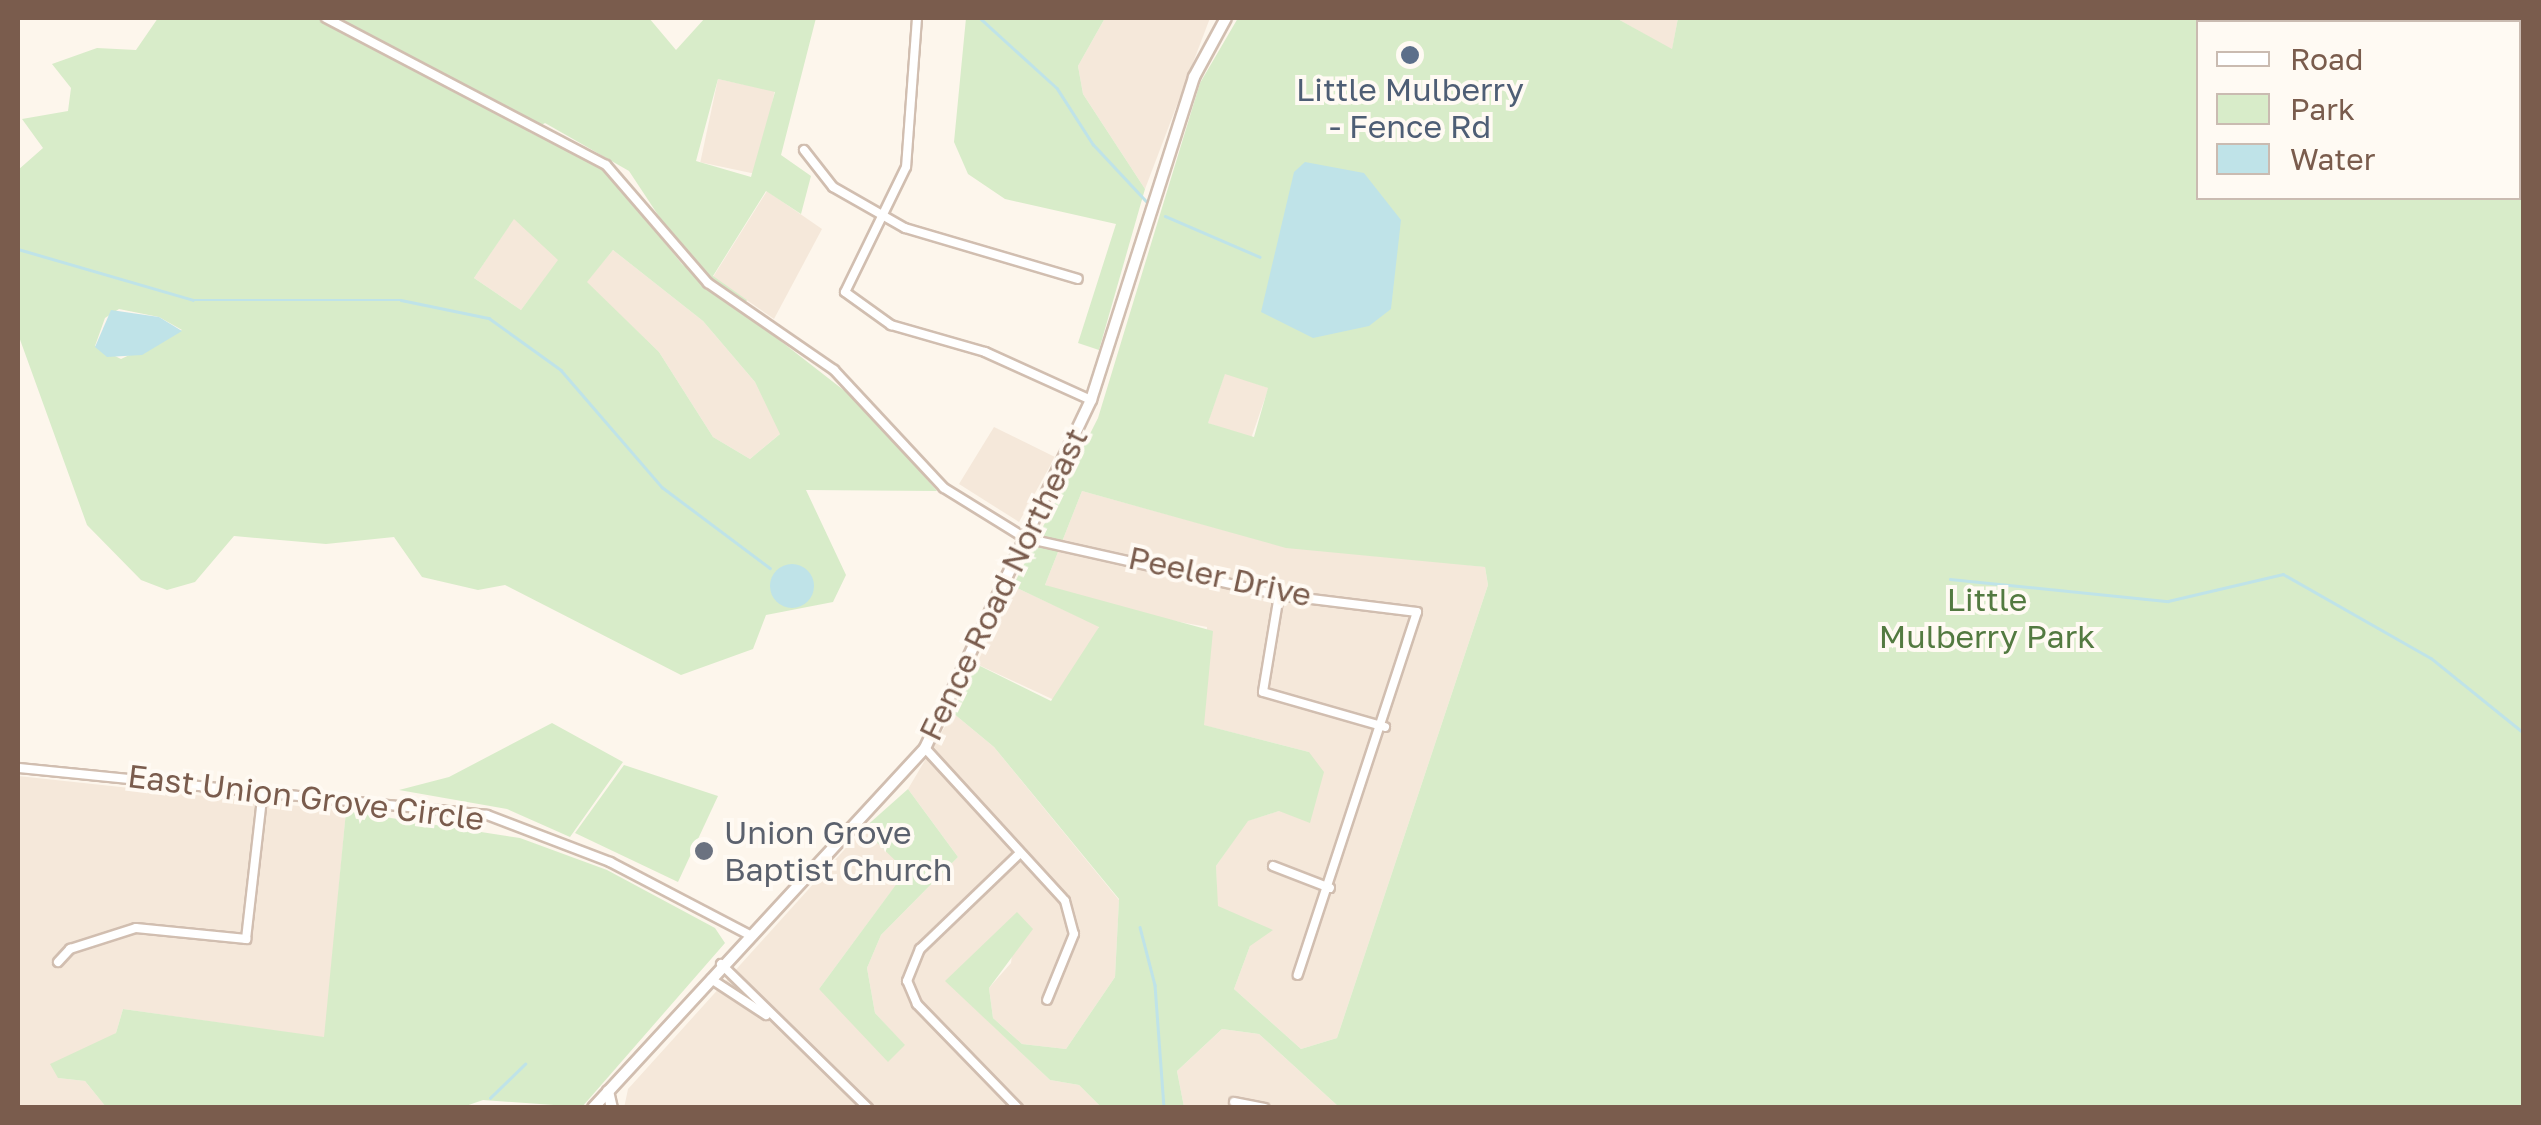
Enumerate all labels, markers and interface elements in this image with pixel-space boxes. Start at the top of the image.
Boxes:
legend [2196,20,2521,200]
text: Road [2290,41,2364,77]
marker: Little Mulberry - Fence Rd [1399,44,1421,66]
place label: Little Mulberry - Fence Rd [1296,71,1524,146]
text: Park [2290,91,2355,127]
text: Water [2290,141,2375,177]
street label: Fence Road Northeast [911,421,1095,747]
street label: Peeler Drive [1125,538,1315,614]
park label: Little Mulberry Park [1879,581,2095,656]
street label: East Union Grove Circle [125,756,487,838]
place label: Union Grove Baptist Church [724,814,952,889]
marker: Union Grove Baptist Church [693,840,715,862]

